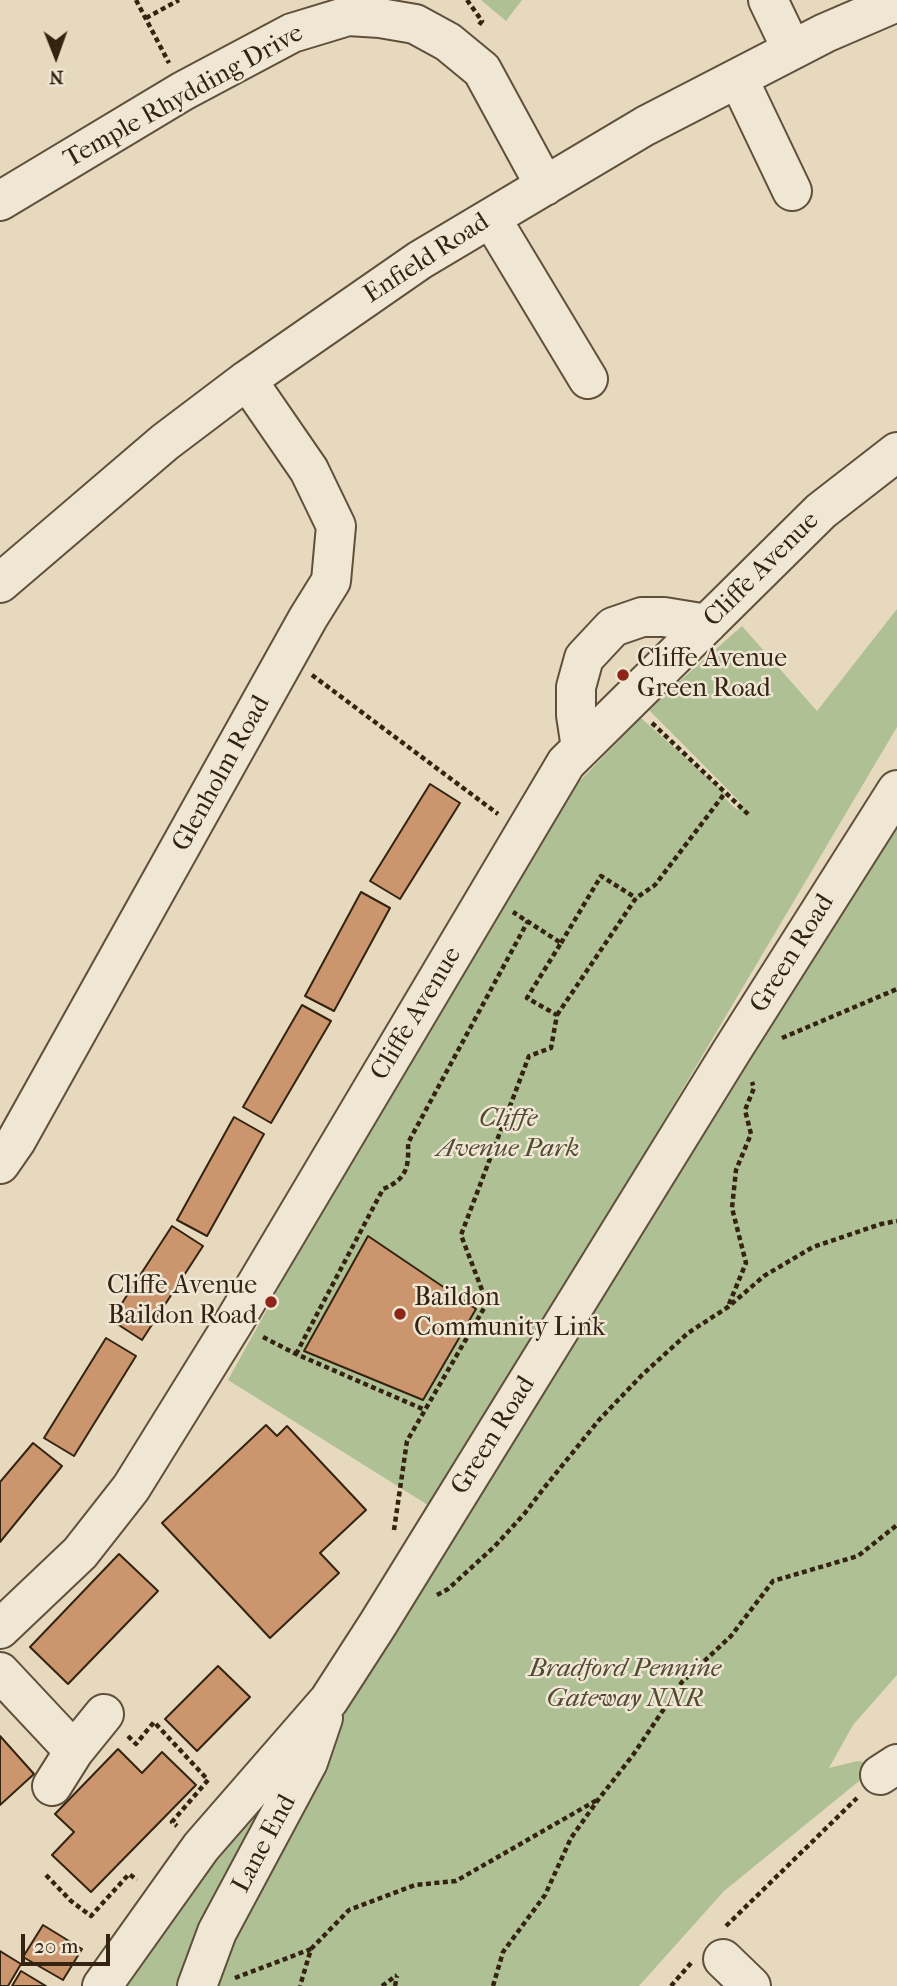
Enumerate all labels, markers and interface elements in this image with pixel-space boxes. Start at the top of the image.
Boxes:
street label: Temple Rhydding Drive [59,18,309,176]
north arrow [21,21,91,91]
text: N [49,66,64,88]
street label: Enfield Road [359,207,495,311]
street label: Cliffe Avenue [698,506,826,634]
place label: Cliffe Avenue Green Road [637,644,787,706]
marker: Cliffe Avenue Green Road [615,667,631,683]
street label: Glenholm Road [166,691,278,857]
street label: Green Road [744,889,842,1019]
street label: Cliffe Avenue [365,942,469,1086]
park label: Cliffe Avenue Park [437,1104,579,1166]
place label: Cliffe Avenue Baildon Road [107,1271,257,1332]
place label: Baildon Community Link [414,1283,605,1344]
marker: Cliffe Avenue Baildon Road [263,1294,279,1310]
marker: Baildon Community Link [392,1306,408,1322]
street label: Green Road [445,1371,543,1501]
park label: Bradford Pennine Gateway NNR [529,1654,721,1716]
street label: Lane End [226,1790,304,1898]
scale bar [24,1920,114,1964]
text: 20 m [34,1934,78,1958]

